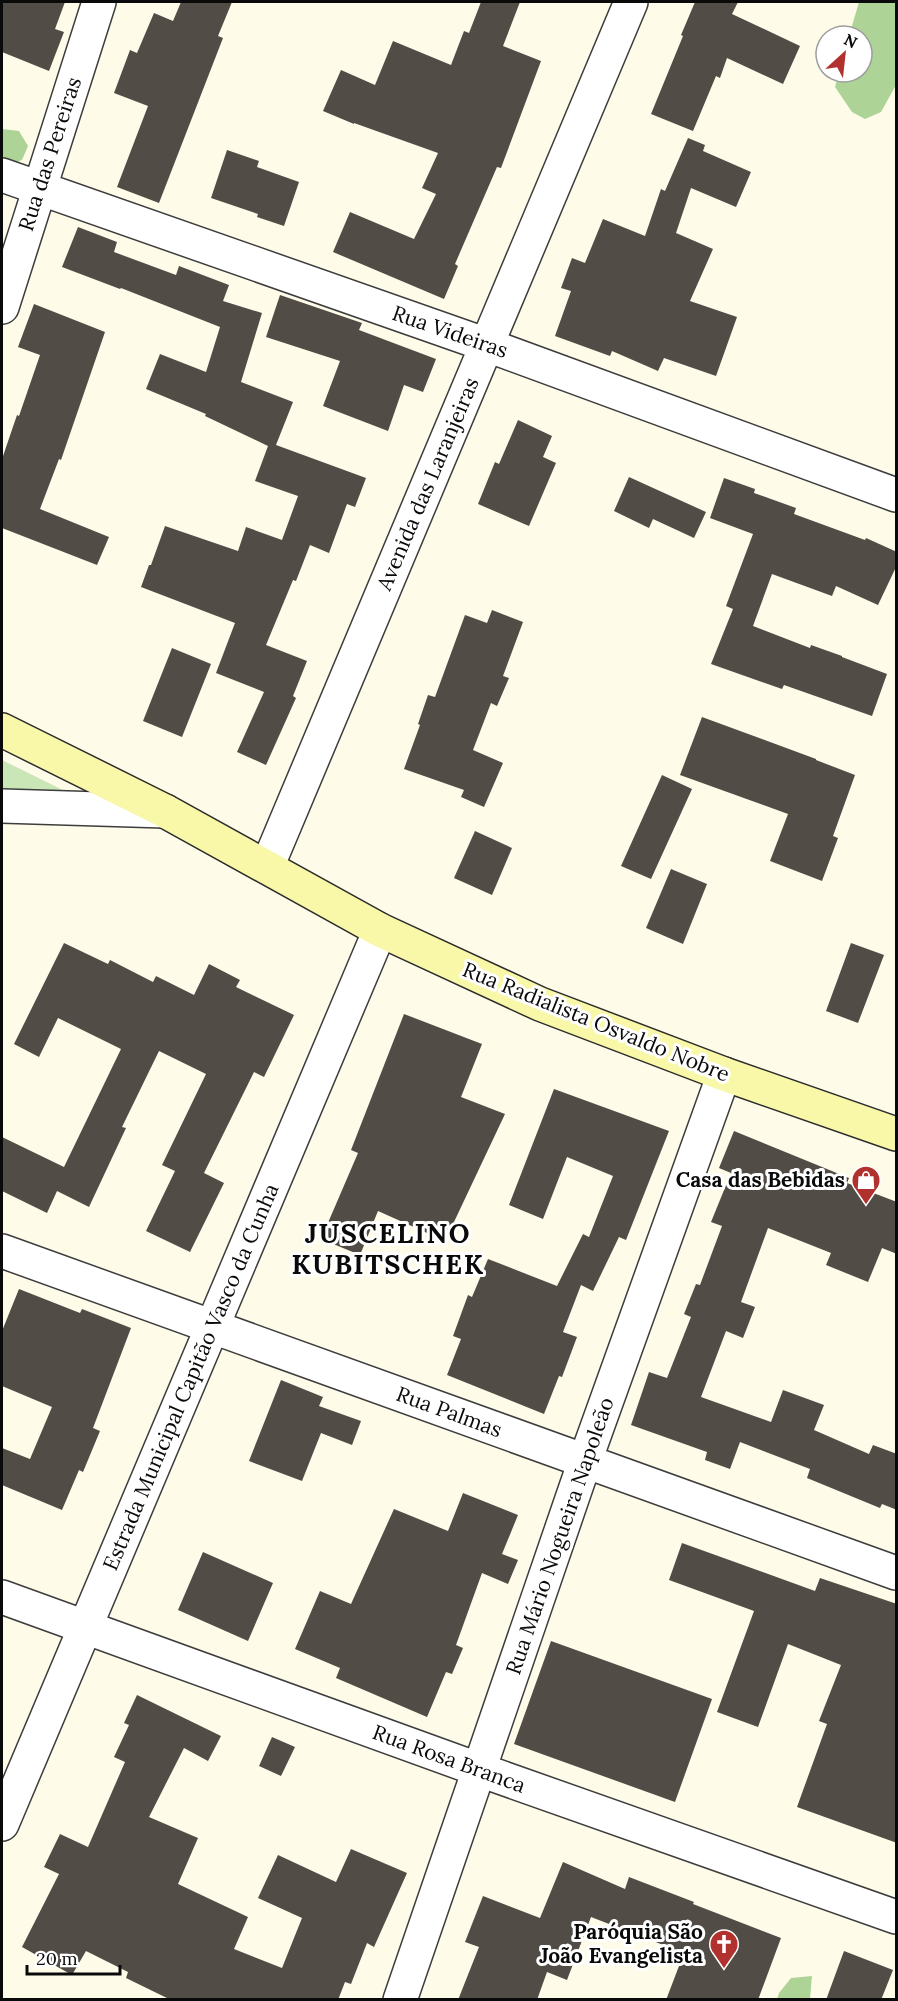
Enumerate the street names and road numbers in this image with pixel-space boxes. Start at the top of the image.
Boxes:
street label: Rua das Pereiras [12,73,87,234]
street label: Rua Videiras [389,299,512,364]
street label: Avenida das Laranjeiras [370,373,485,595]
street label: Rua Radialista Osvaldo Nobre [459,956,734,1088]
street label: Estrada Municipal Capitão Vasco da Cunha [96,1179,285,1574]
street label: Rua Palmas [393,1380,506,1443]
street label: Rua Mário Nogueira Napoleão [499,1394,620,1678]
street label: Rua Rosa Branca [369,1718,530,1799]

